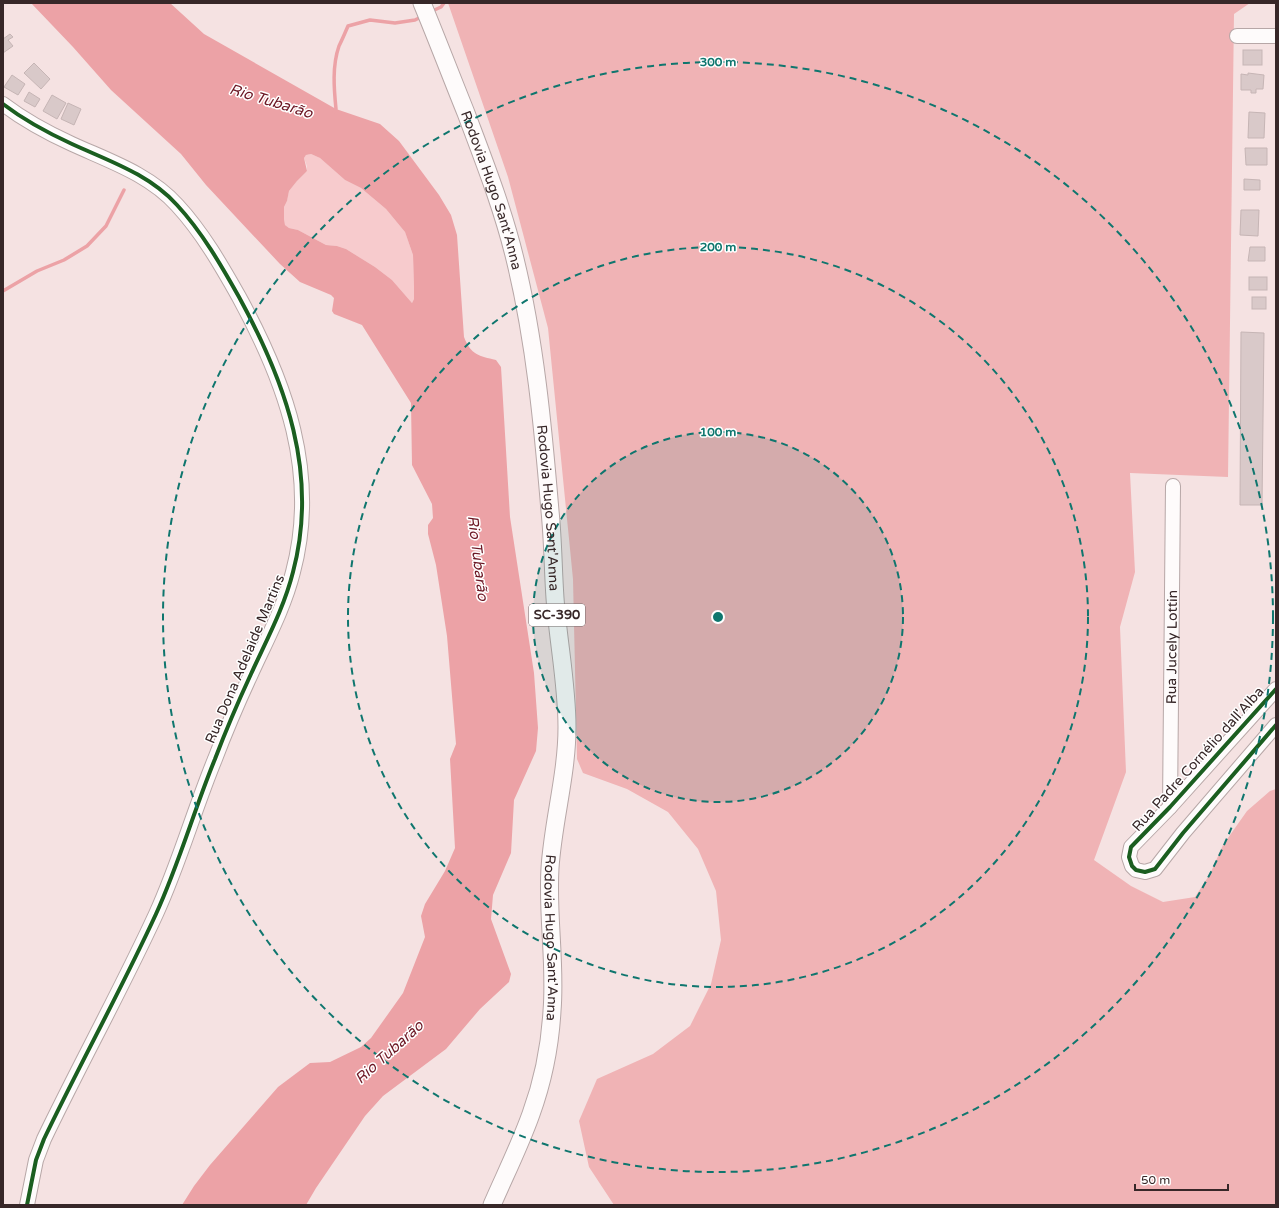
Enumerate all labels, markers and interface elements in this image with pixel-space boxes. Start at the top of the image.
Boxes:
text: 300 m [700,55,736,69]
water label: Rio Tubarão [227,80,316,122]
street label: Rodovia Hugo Sant'Anna [457,108,526,271]
text: 200 m [700,240,736,254]
street label: Rodovia Hugo Sant'Anna [534,424,563,591]
text: 100 m [700,425,736,439]
water label: Rio Tubarão [464,514,492,603]
street label: Rua Dona Adelaide Martins [202,572,288,746]
street label: Rua Jucely Lottin [1162,590,1181,704]
road number: SC-390 [529,604,585,626]
centre of rings [711,610,725,624]
street label: Rua Padre Cornélio dall'Alba [1129,683,1267,835]
street label: Rodovia Hugo Sant'Anna [541,854,562,1022]
water label: Rio Tubarão [351,1016,428,1087]
scale bar [1135,1166,1228,1192]
text: 50 m [1141,1173,1170,1187]

